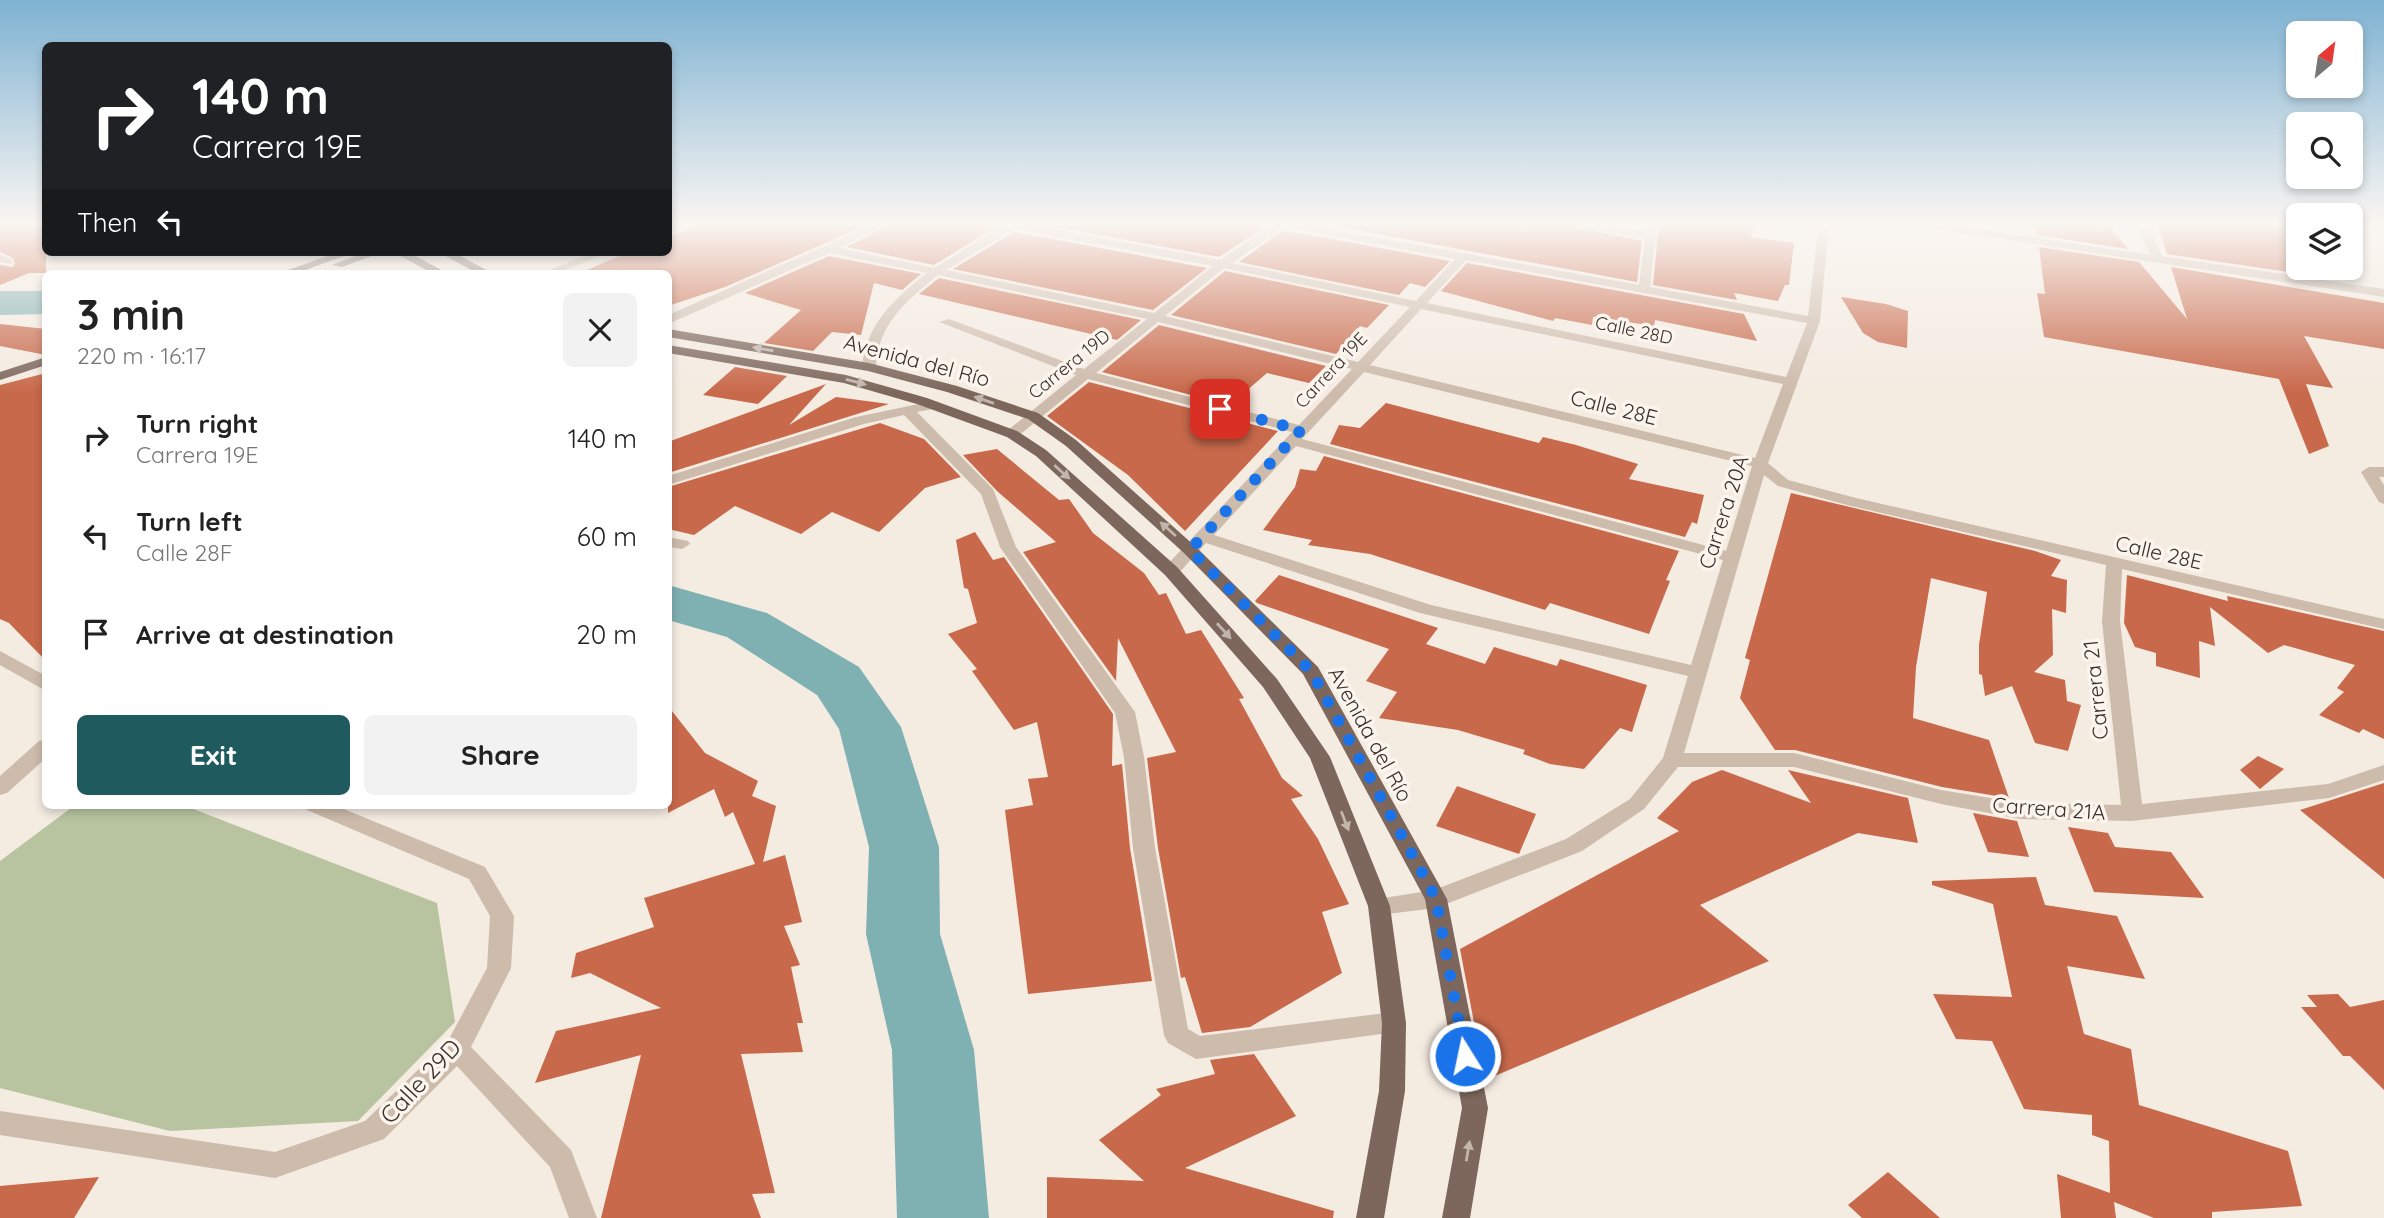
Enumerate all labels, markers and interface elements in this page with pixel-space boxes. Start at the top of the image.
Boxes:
north arrow [2286,21,2362,98]
map controls [2286,21,2363,280]
text: 140 m [192,65,329,126]
icon: right [77,70,168,161]
button: search [2286,112,2363,189]
text: Carrera 19E [192,126,362,166]
icon: left [151,203,189,241]
button: layers [2286,203,2363,280]
text: Then [77,206,137,239]
text: 3 min [77,288,185,341]
button: close [563,293,637,367]
street label: Calle 28D [1593,311,1675,349]
street label: Carrera 19D [1023,324,1115,404]
street label: Carrera 19E [1290,327,1372,413]
street label: Avenida del Río [841,328,993,392]
text: 220 m · 16:17 [77,341,206,370]
one-way arrow [752,343,774,354]
one-way arrow [846,378,867,388]
pin [1190,379,1250,439]
street label: Calle 28E [1568,384,1660,430]
icon: arrive [1201,390,1239,428]
one-way arrow [974,394,995,405]
text: Turn right [136,407,258,440]
icon: right [77,419,115,457]
text: 140 m [568,422,637,455]
text: Carrera 19E [136,440,258,469]
street label: Carrera 20A [1692,452,1754,572]
one-way arrow [1053,464,1071,480]
text: Turn left [136,505,243,538]
icon: left [77,517,115,555]
text: 60 m [577,520,637,553]
one-way arrow [1159,521,1177,537]
street label: Calle 28E [2113,529,2205,575]
text: Calle 28F [136,538,233,567]
icon: arrive [77,615,115,653]
text: Arrive at destination [136,618,394,651]
text: 20 m [576,618,637,651]
one-way arrow [1216,623,1231,640]
street label: Carrera 21 [2077,639,2113,741]
street label: Avenida del Río [1323,662,1419,806]
button: Exit [77,715,350,795]
button: Share [364,715,637,795]
street label: Carrera 21A [1992,791,2106,825]
one-way arrow [1340,811,1351,832]
position arrow [1428,1019,1502,1093]
street label: Calle 29D [373,1032,467,1130]
one-way arrow [1463,1140,1474,1162]

